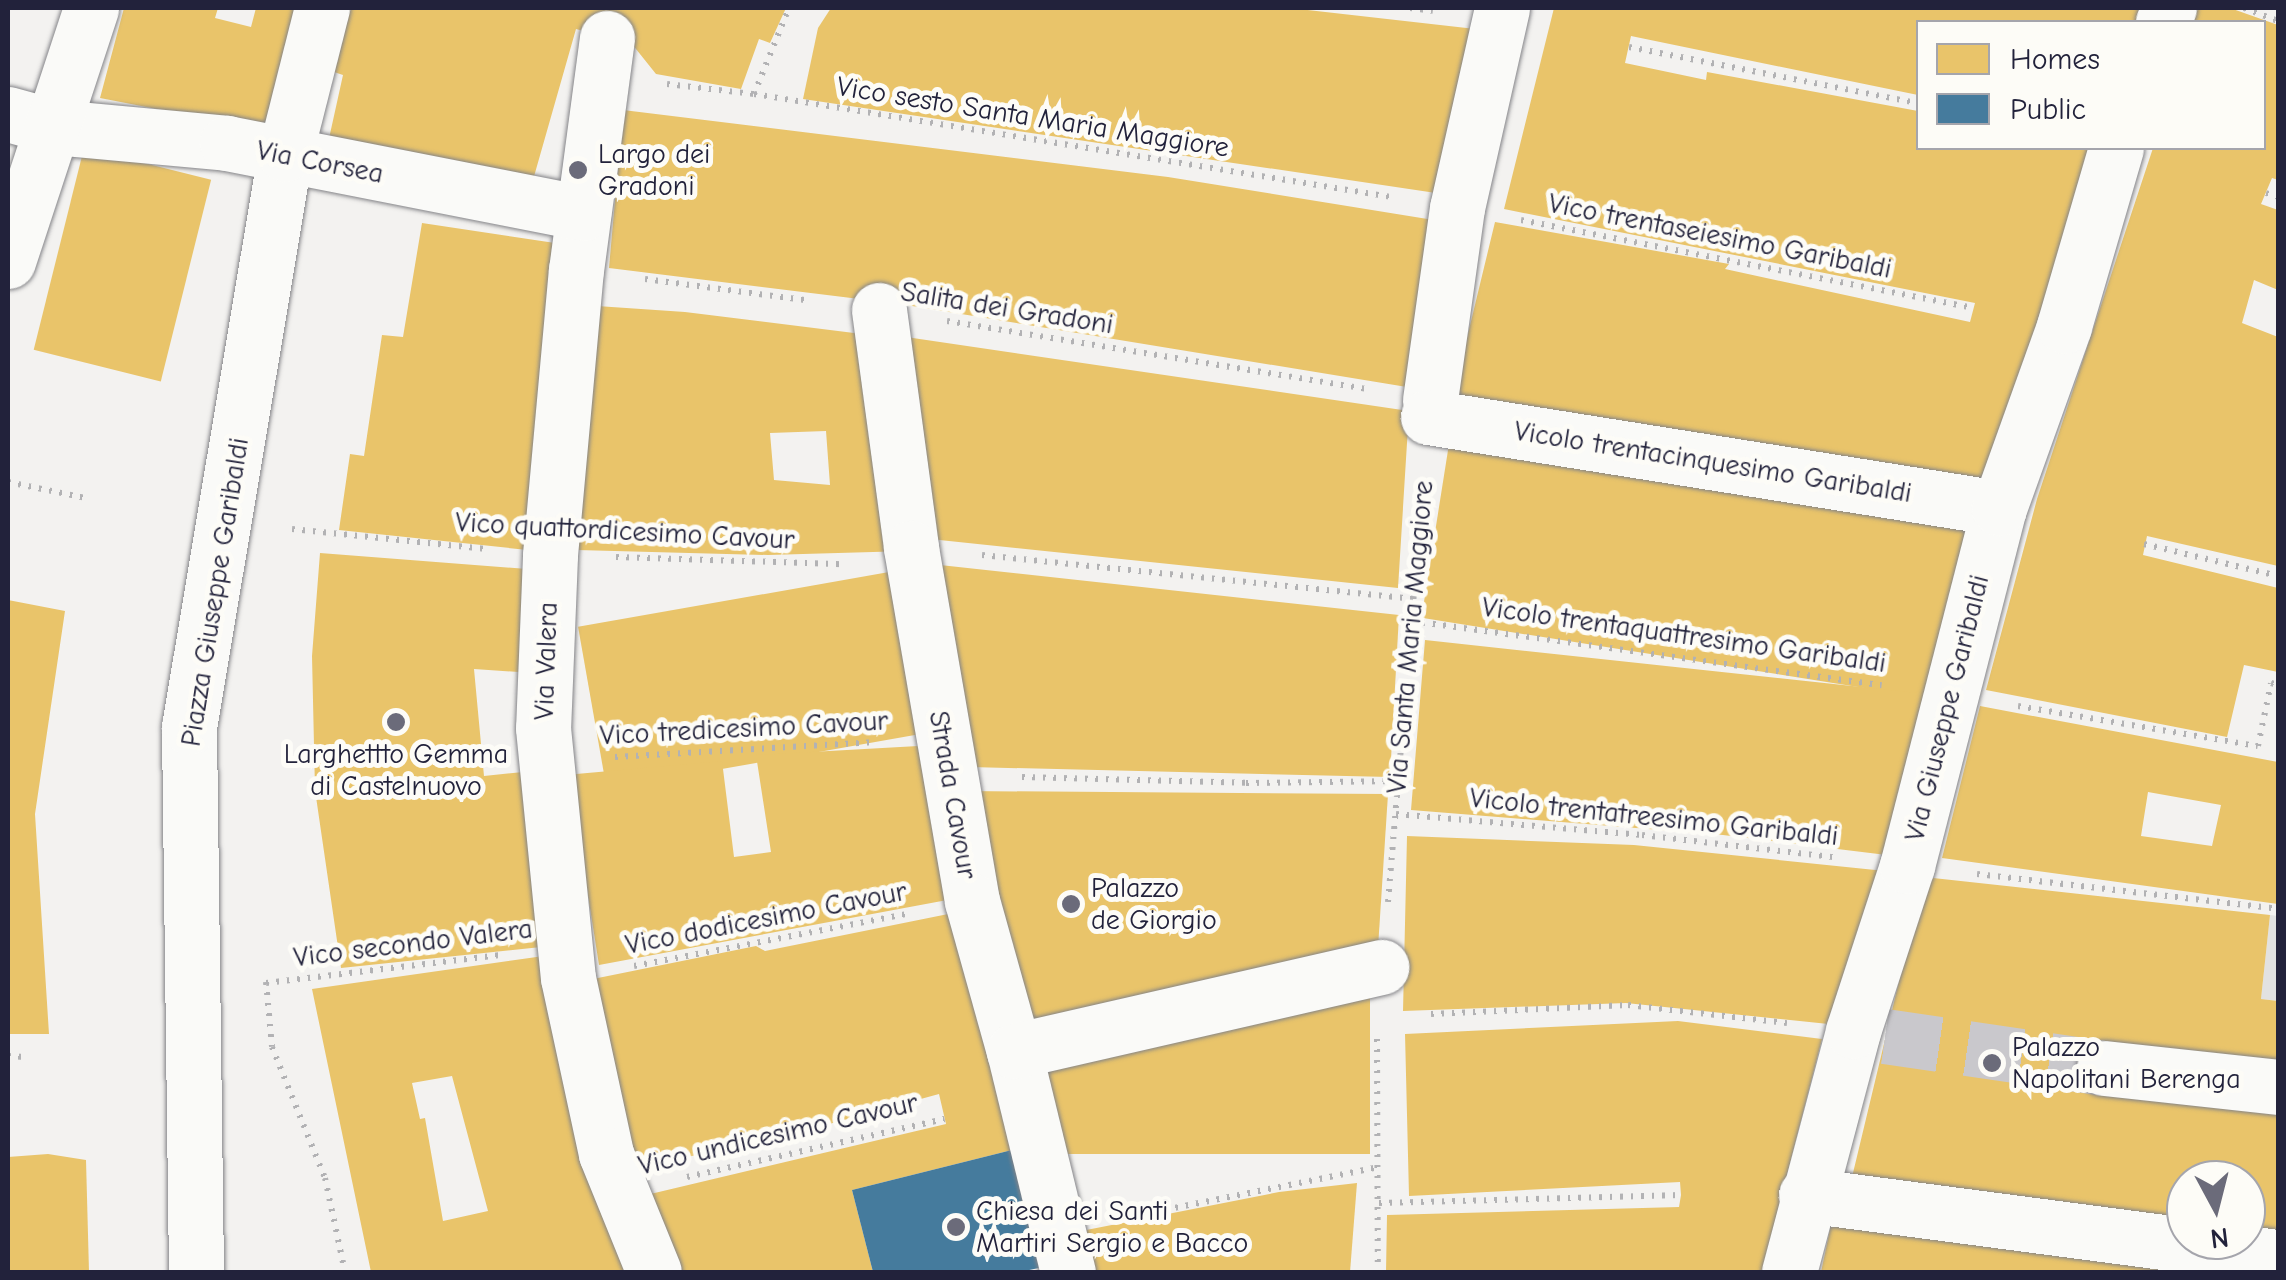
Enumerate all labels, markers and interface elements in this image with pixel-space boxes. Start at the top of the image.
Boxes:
legend [1916,20,2266,150]
text: Homes [2010,42,2100,77]
street label: Vico sesto Santa Maria Maggiore [835,69,1231,165]
text: Public [2010,92,2086,127]
street label: Via Corsea [254,133,386,191]
place label: Largo dei Gradoni [598,137,710,203]
marker: Largo dei Gradoni [567,159,589,181]
street label: Vico trentaseiesimo Garibaldi [1546,186,1894,286]
street label: Salita dei Gradoni [898,275,1116,341]
street label: Vicolo trentacinquesimo Garibaldi [1512,414,1914,510]
street label: Piazza Giuseppe Garibaldi [174,435,256,749]
street label: Via Santa Maria Maggiore [1380,479,1440,795]
street label: Vico quattordicesimo Cavour [455,505,795,557]
street label: Via Giuseppe Garibaldi [1898,571,1996,845]
street label: Vicolo trentaquattresimo Garibaldi [1480,590,1888,680]
street label: Via Valera [527,601,565,721]
street label: Vico tredicesimo Cavour [599,704,889,752]
street label: Strada Cavour [922,708,984,882]
marker: Larghettto Gemma di Castelnuovo [385,711,407,733]
place label: Larghettto Gemma di Castelnuovo [284,737,508,803]
street label: Vicolo trentatreesimo Garibaldi [1468,781,1840,853]
place label: Palazzo de Giorgio [1091,871,1217,937]
street label: Vico dodicesimo Cavour [623,874,909,962]
marker: Palazzo de Giorgio [1060,893,1082,915]
street label: Vico secondo Valera [292,912,534,974]
place label: Palazzo Napolitani Berenga [2012,1030,2241,1096]
marker: Palazzo Napolitani Berenga [1981,1052,2003,1074]
street label: Vico undicesimo Cavour [635,1085,921,1183]
north arrow [2166,1160,2266,1260]
place label: Chiesa dei Santi Martiri Sergio e Bacco [976,1194,1248,1260]
marker: Chiesa dei Santi Martiri Sergio e Bacco [945,1216,967,1238]
text: N [2208,1221,2230,1255]

